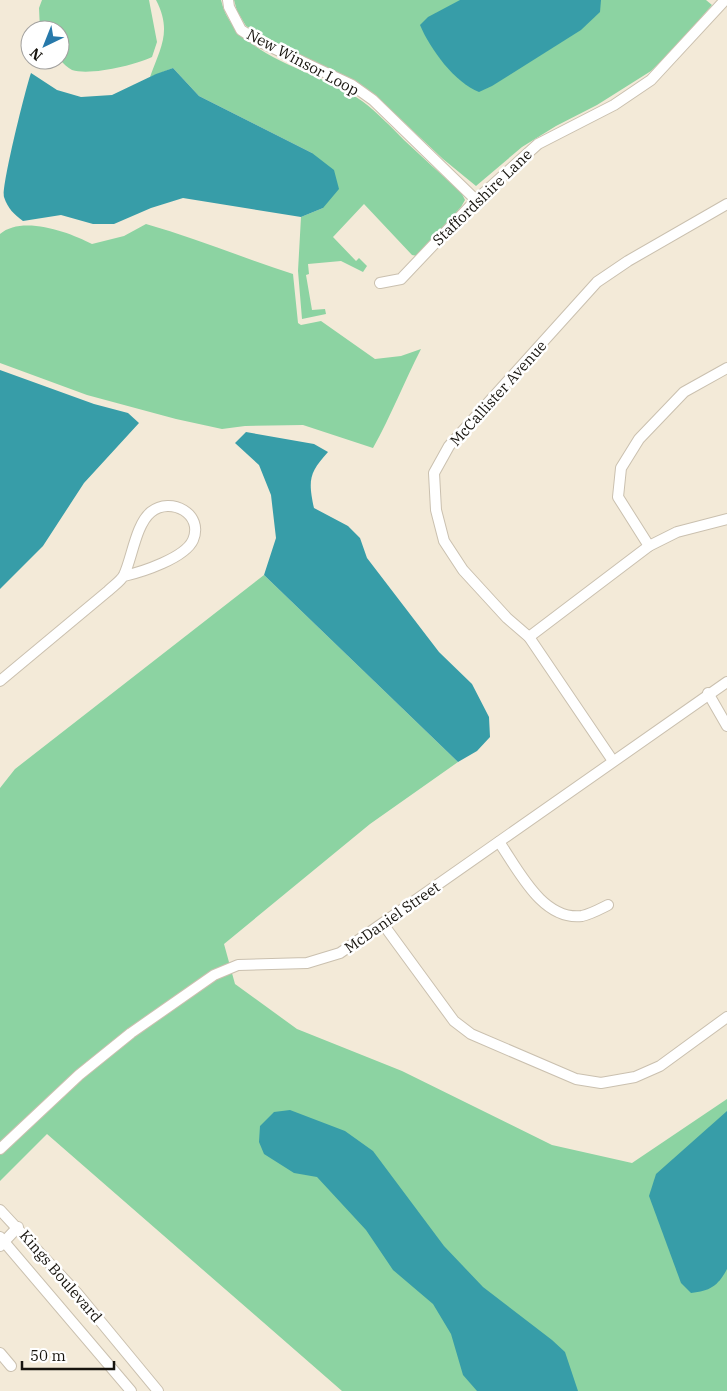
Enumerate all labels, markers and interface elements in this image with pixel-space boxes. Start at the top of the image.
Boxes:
north arrow [20,20,70,70]
street label: New Winsor Loop [244,24,362,100]
text: N [26,44,46,65]
street label: Staffordshire Lane [428,145,536,249]
street label: McCallister Avenue [446,336,550,450]
street label: McDaniel Street [341,877,443,957]
street label: Kings Boulevard [16,1226,106,1326]
scale bar [22,1338,115,1370]
text: 50 m [30,1346,66,1365]

